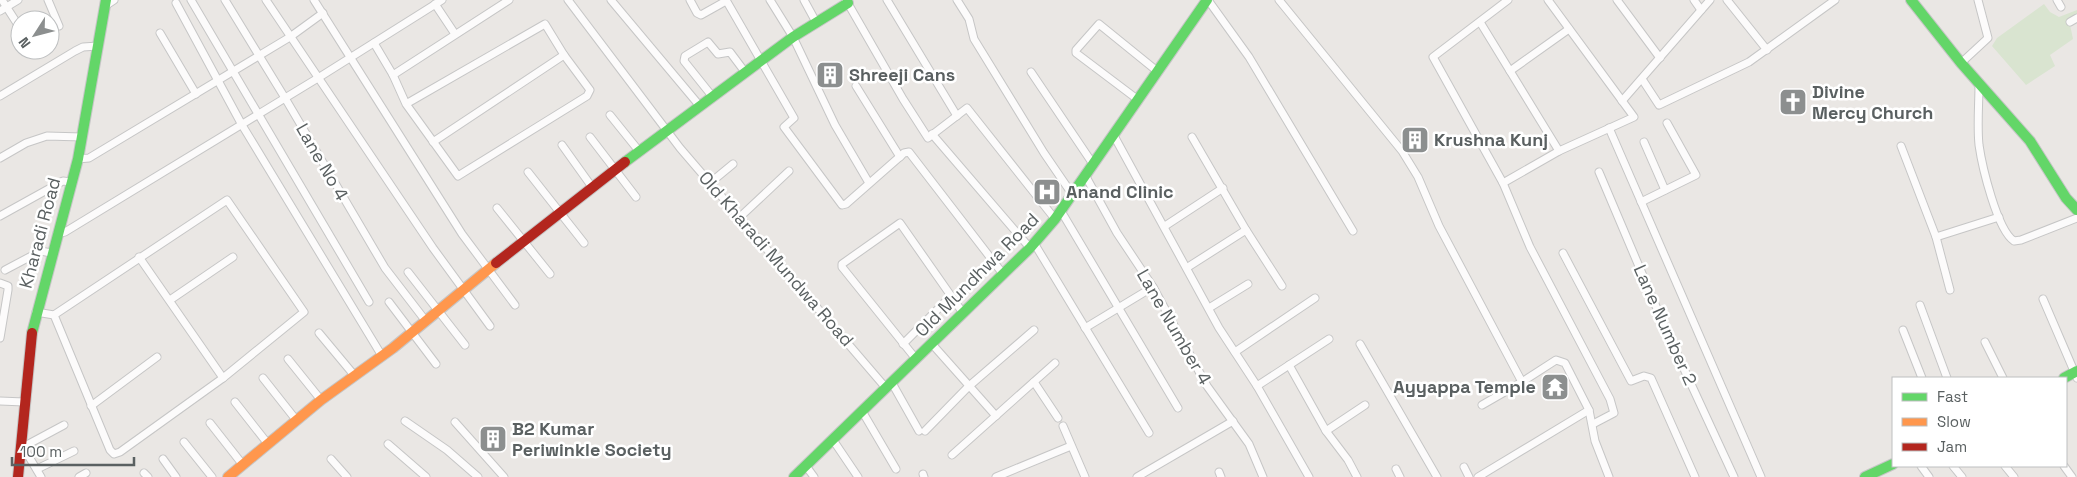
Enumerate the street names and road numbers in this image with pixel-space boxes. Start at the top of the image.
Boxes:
street label: Lane No 4 [291,119,354,205]
street label: Old Kharadi Mundwa Road [694,166,859,351]
street label: Kharadi Road [14,175,65,291]
street label: Old Mundhwa Road [910,208,1044,342]
street label: Lane Number 2 [1629,261,1702,389]
street label: Lane Number 4 [1132,265,1217,389]

